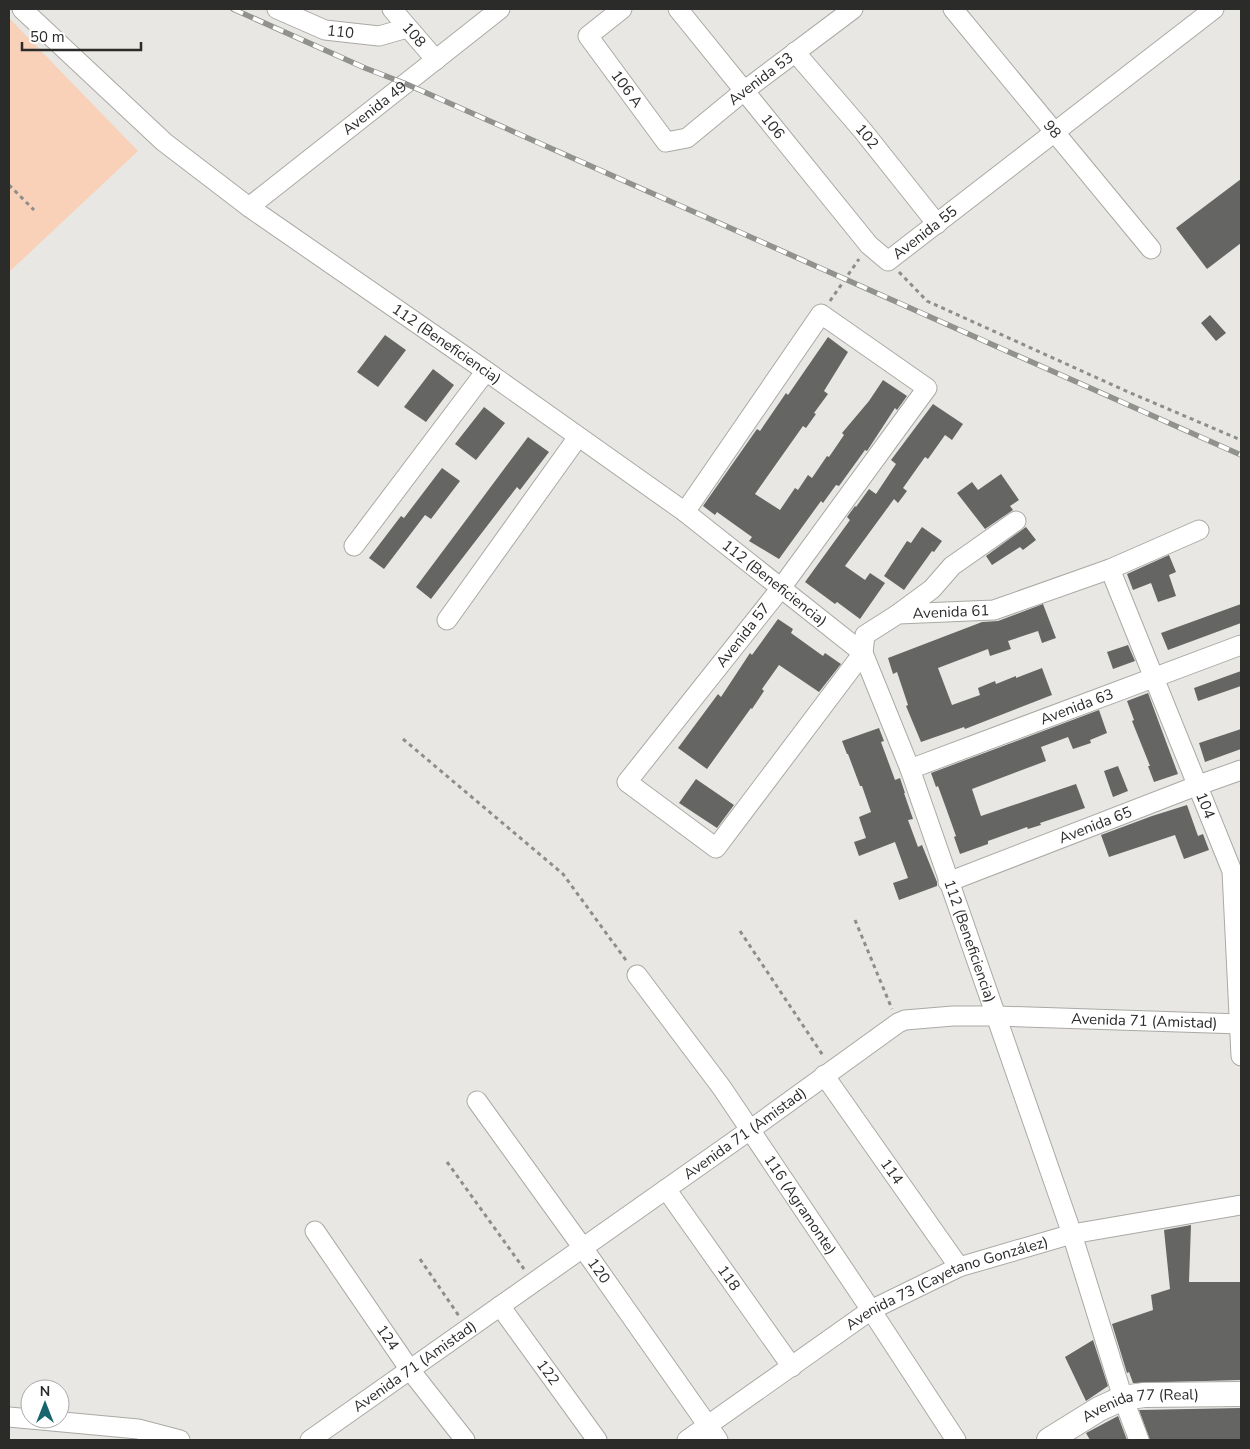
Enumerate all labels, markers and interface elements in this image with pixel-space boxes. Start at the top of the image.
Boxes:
street label: 108 [398,18,431,52]
scale bar [22,20,141,52]
street label: 110 [326,20,355,43]
text: 50 m [30,27,65,47]
street label: Avenida 53 [724,47,797,110]
street label: 106 A [606,66,647,112]
street label: Avenida 49 [338,76,411,140]
street label: 106 [757,110,789,143]
street label: 98 [1039,116,1066,143]
street label: 102 [851,119,883,153]
street label: Avenida 55 [888,201,961,264]
street label: 112 (Beneficiencia) [388,299,505,389]
street label: 112 (Beneficiencia) [718,535,831,631]
street label: Avenida 57 [712,599,774,671]
street label: Avenida 61 [912,600,990,623]
street label: Avenida 63 [1037,684,1116,729]
street label: 104 [1191,789,1220,822]
street label: Avenida 65 [1056,802,1135,848]
street label: 112 (Beneficiencia) [939,877,1001,1005]
street label: Avenida 71 (Amistad) [1071,1008,1218,1033]
street label: Avenida 71 (Amistad) [679,1083,810,1184]
street label: 116 (Agramonte) [760,1151,841,1259]
street label: 114 [876,1155,908,1188]
street label: Avenida 73 (Cayetano González) [842,1232,1050,1335]
street label: 120 [583,1254,615,1288]
street label: 118 [713,1261,745,1295]
street label: Avenida 71 (Amistad) [349,1316,480,1417]
street label: 124 [372,1321,404,1354]
street label: 122 [532,1356,564,1389]
north arrow [20,1379,70,1429]
text: N [40,1382,50,1401]
street label: Avenida 77 (Real) [1078,1384,1199,1427]

